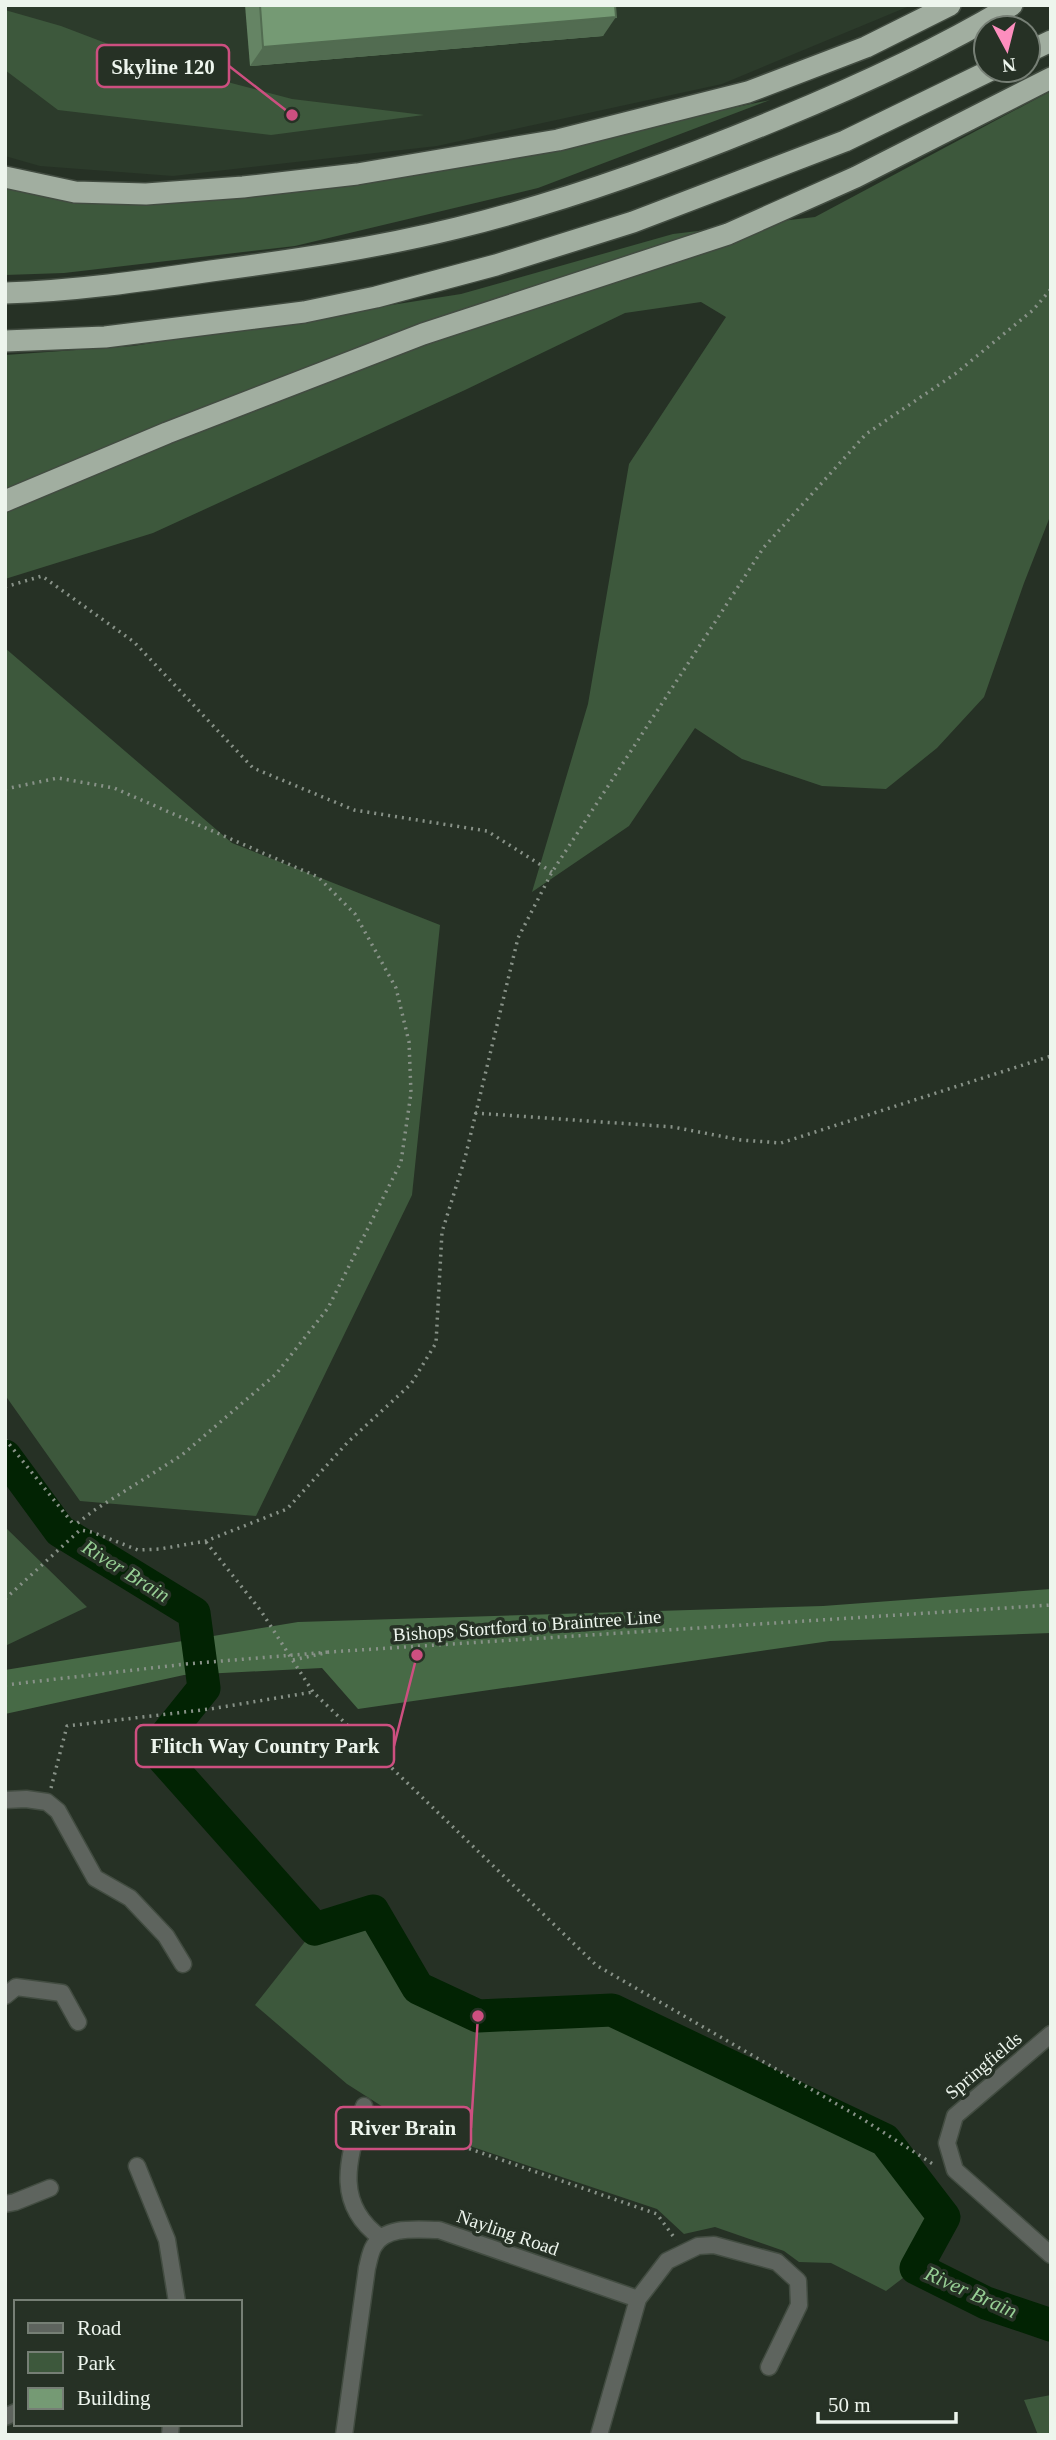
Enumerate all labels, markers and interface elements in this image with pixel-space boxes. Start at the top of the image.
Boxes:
north arrow [972,14,1042,84]
callout: Skyline 120 [97,45,229,87]
text: N [1001,54,1017,77]
text: Skyline 120 [111,55,215,79]
water label: River Brain [77,1534,174,1607]
street label: Bishops Stortford to Braintree Line [392,1606,662,1645]
callout: Flitch Way Country Park [136,1725,394,1767]
text: Flitch Way Country Park [151,1734,380,1758]
street label: Springfields [941,2027,1026,2103]
callout: River Brain [336,2107,471,2149]
text: River Brain [350,2116,456,2140]
street label: Nayling Road [454,2205,562,2260]
water label: River Brain [920,2261,1021,2323]
legend [14,2300,242,2426]
text: Road [77,2316,122,2340]
text: Park [77,2351,116,2375]
scale bar [818,2380,956,2424]
text: Building [77,2386,151,2410]
text: 50 m [828,2393,871,2417]

